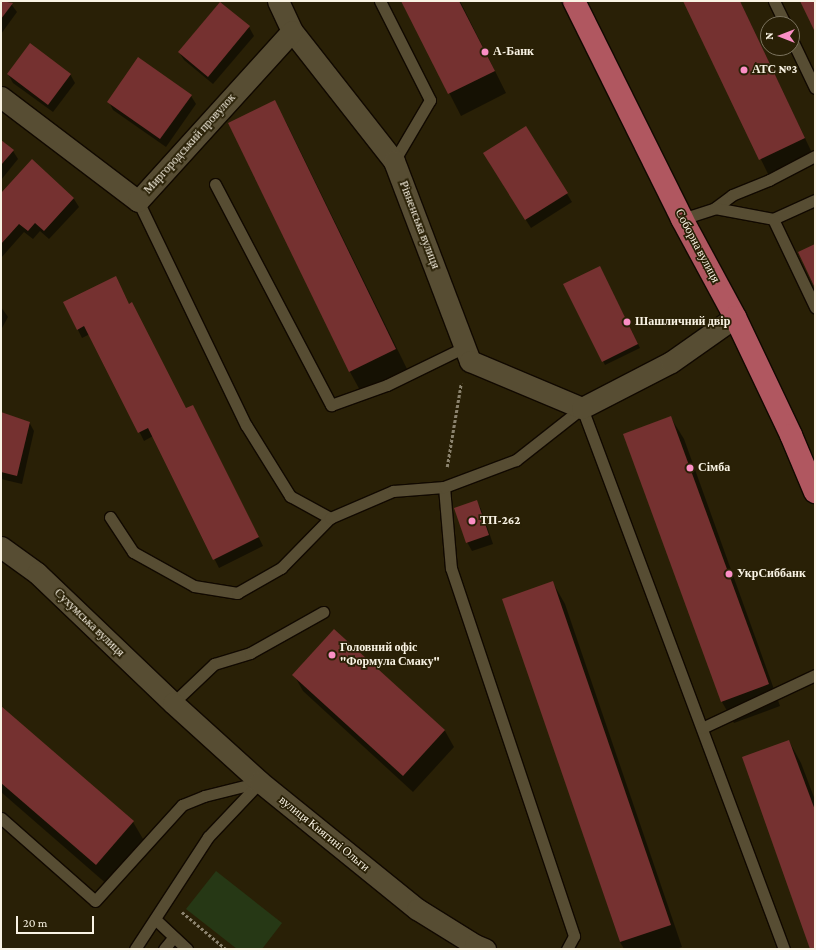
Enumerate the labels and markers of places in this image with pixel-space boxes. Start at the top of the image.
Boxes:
place label: А-Банк [493,45,534,59]
marker: А-Банк [480,47,490,57]
place label: АТС №3 [752,63,797,77]
marker: АТС №3 [739,65,749,75]
place label: Шашличний двір [635,315,730,329]
marker: Шашличний двір [622,317,632,327]
place label: Сімба [698,461,730,475]
marker: Сімба [685,463,695,473]
place label: ТП-262 [480,514,520,528]
marker: ТП-262 [467,516,477,526]
place label: УкрСиббанк [737,567,806,581]
marker: УкрСиббанк [724,569,734,579]
place label: Головний офіс "Формула Смаку" [340,641,440,669]
marker: Головний офіс "Формула Смаку" [327,650,337,660]

